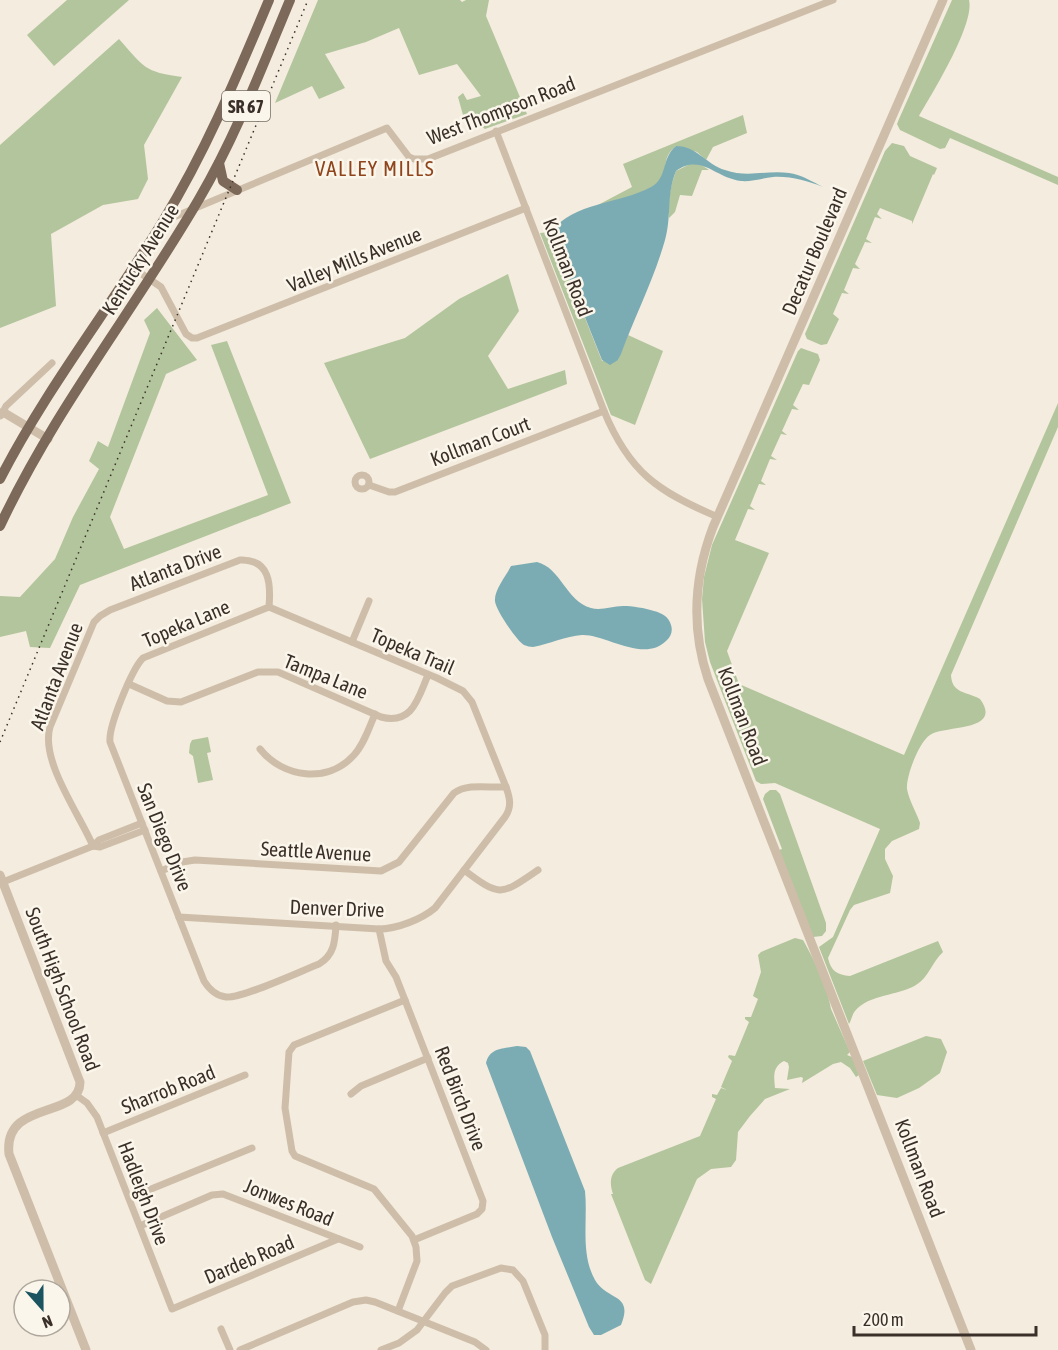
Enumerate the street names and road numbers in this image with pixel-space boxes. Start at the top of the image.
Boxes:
street label: West Thompson Road [424,71,578,149]
road number: SR 67 [222,91,270,121]
street label: Decatur Boulevard [777,184,851,318]
street label: Kentucky Avenue [97,199,183,319]
street label: Kollman Road [539,214,597,320]
street label: Valley Mills Avenue [284,222,424,296]
street label: Kollman Court [427,411,533,471]
street label: Atlanta Drive [126,539,224,595]
street label: Topeka Lane [139,594,233,652]
street label: Atlanta Avenue [25,619,87,733]
street label: Topeka Trail [368,623,459,679]
street label: Tampa Lane [281,649,371,703]
street label: Kollman Road [714,663,772,769]
street label: San Diego Drive [133,780,197,894]
street label: Seattle Avenue [260,837,372,865]
street label: Denver Drive [289,895,385,921]
street label: South High School Road [21,904,105,1074]
street label: Red Birch Drive [431,1043,491,1153]
street label: Sharrob Road [118,1060,218,1118]
street label: Kollman Road [891,1115,949,1221]
street label: Hadleigh Drive [114,1138,174,1248]
street label: Jonwes Road [241,1174,337,1230]
street label: Dardeb Road [201,1230,297,1288]

